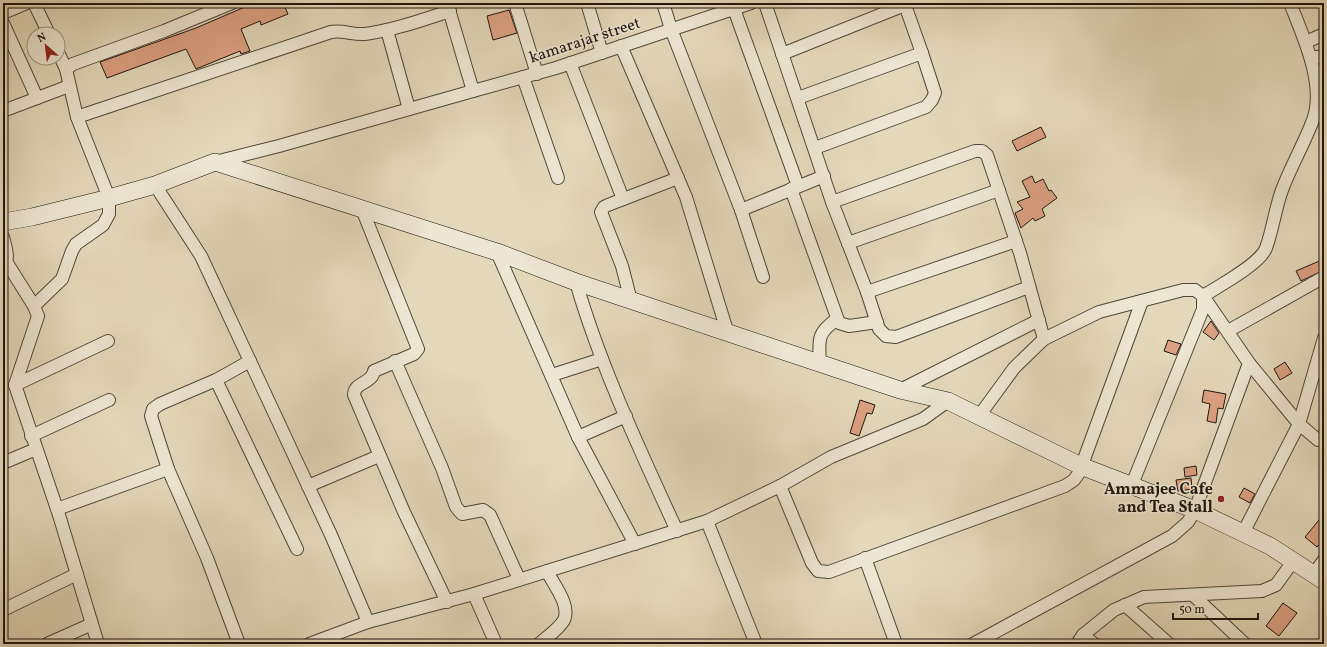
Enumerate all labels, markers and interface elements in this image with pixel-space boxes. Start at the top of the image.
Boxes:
street label: kamarajar street [527,13,644,69]
north arrow [26,26,66,66]
text: N [35,30,49,47]
place label: Ammajee Cafe and Tea Stall [1104,479,1214,519]
marker: Ammajee Cafe and Tea Stall [1216,494,1226,504]
scale bar [1173,595,1258,621]
text: 50 m [1179,602,1205,618]

